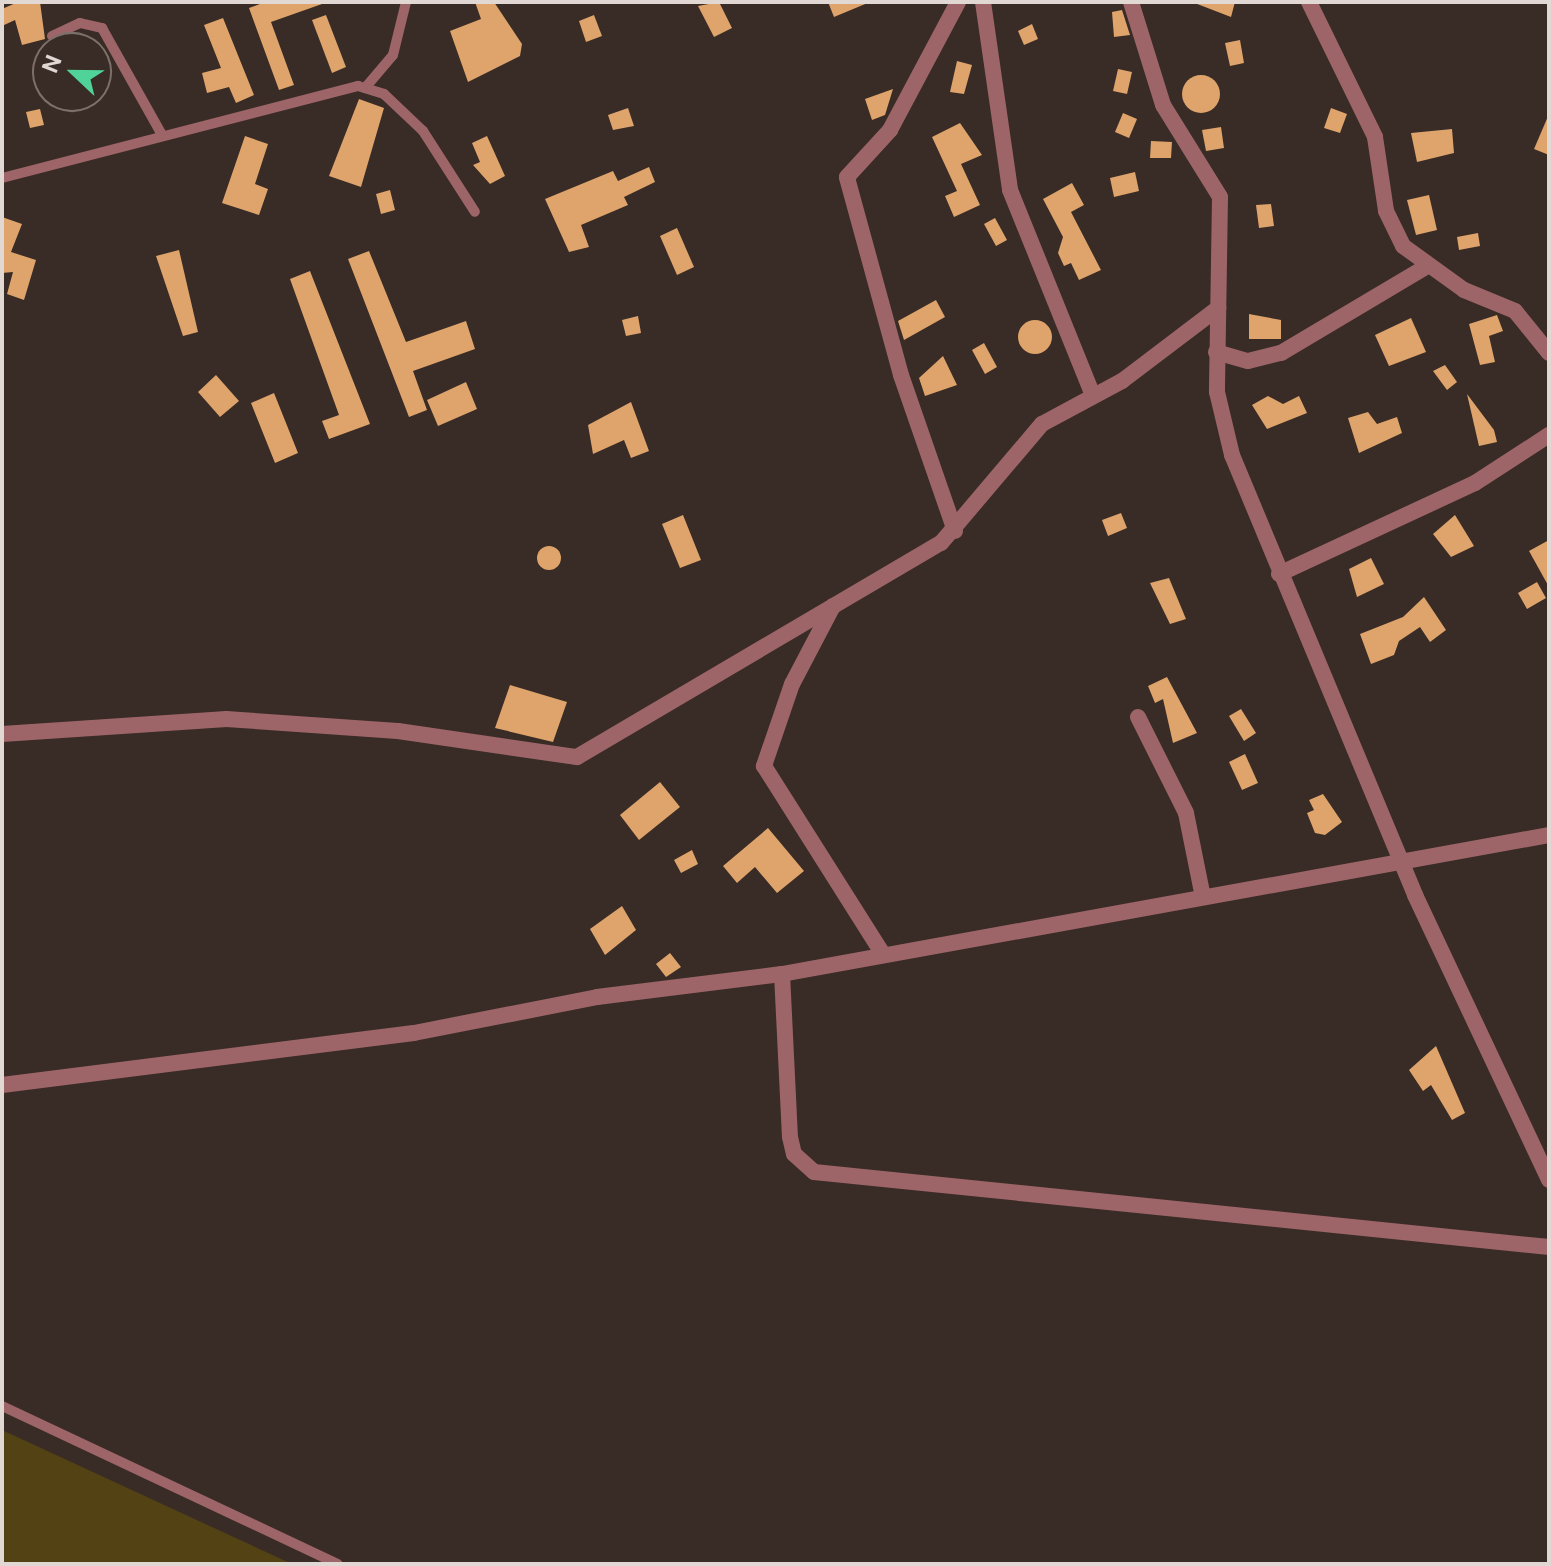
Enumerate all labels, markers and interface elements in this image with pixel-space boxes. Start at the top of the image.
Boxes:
north arrow [32,32,112,112]
text: N [36,51,67,77]

